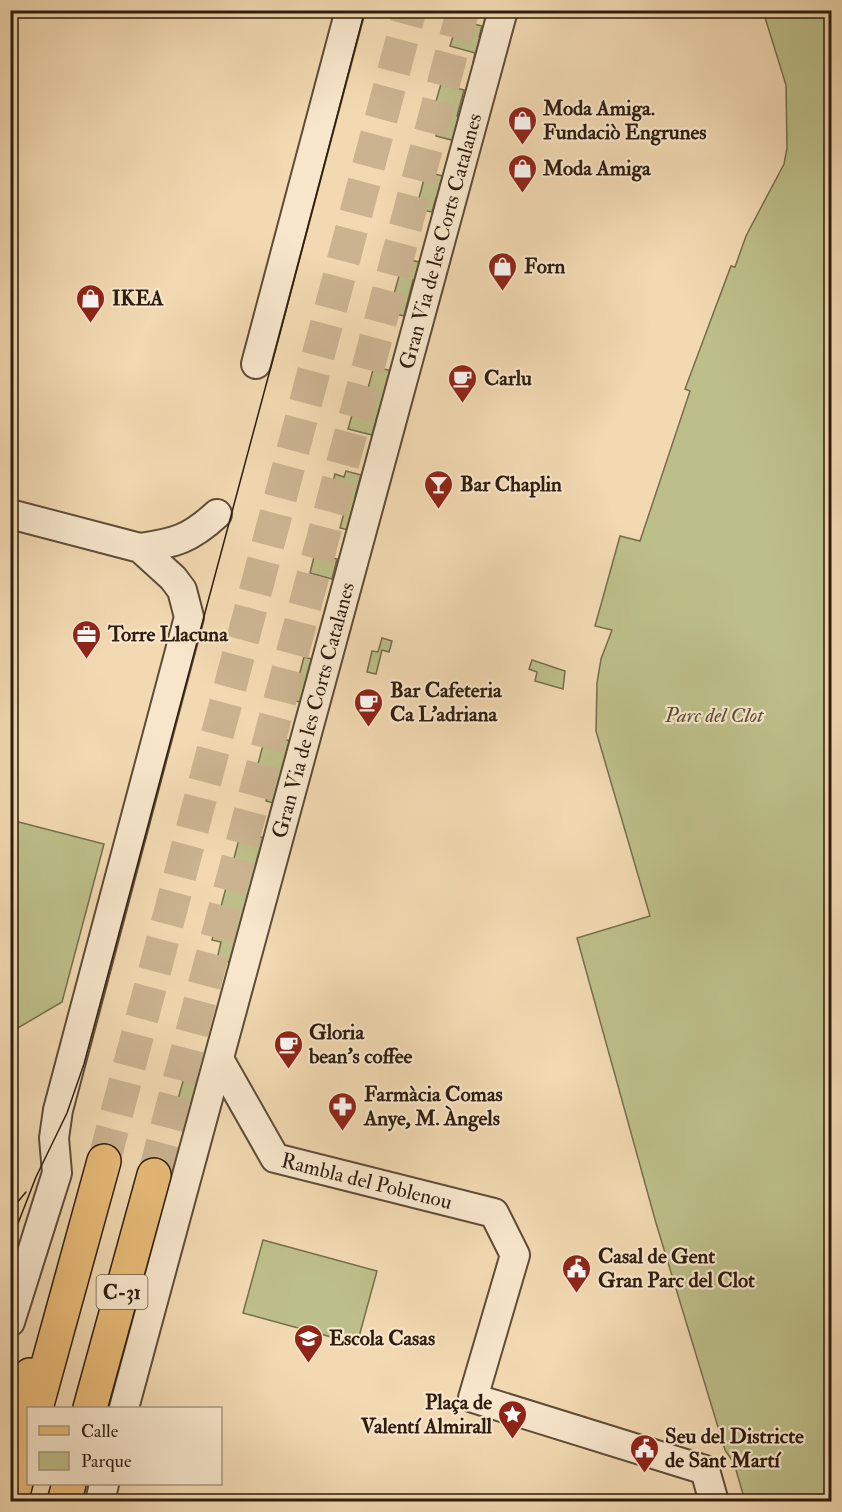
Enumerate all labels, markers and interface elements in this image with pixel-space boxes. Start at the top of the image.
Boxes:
place label: Moda Amiga. Fundaciò Engrunes [542,95,707,146]
shop icon: Moda Amiga. Fundaciò Engrunes [506,104,538,146]
street label: Gran Via de les Corts Catalanes [393,110,488,372]
shop icon: Moda Amiga [506,152,538,194]
place label: Moda Amiga [542,155,652,182]
shop icon: Forn [487,250,519,292]
place label: Forn [524,253,566,280]
shop icon: IKEA [75,282,107,324]
place label: IKEA [112,285,164,312]
cafe icon: Carlu [447,362,479,404]
place label: Carlu [484,365,532,392]
bar icon: Bar Chaplin [423,468,455,510]
place label: Bar Chaplin [460,471,562,498]
street label: Gran Via de les Corts Catalanes [266,579,361,841]
office icon: Torre Llacuna [71,618,103,660]
place label: Torre Llacuna [107,621,229,648]
place label: Bar Cafeteria Ca L'adriana [390,677,503,728]
cafe icon: Bar Cafeteria Ca L'adriana [353,686,385,728]
park label: Parc del Clot [664,702,764,729]
place label: Gloria bean's coffee [308,1019,412,1070]
cafe icon: Gloria bean's coffee [272,1028,304,1070]
place label: Farmàcia Comas Anye, M. Àngels [363,1081,503,1132]
pharmacy icon: Farmàcia Comas Anye, M. Àngels [327,1090,359,1132]
street label: Rambla del Poblenou [278,1147,455,1215]
place label: Casal de Gent Gran Parc del Clot [598,1243,755,1294]
public building icon: Casal de Gent Gran Parc del Clot [561,1252,593,1294]
road number: C-31 [96,1275,148,1309]
school or university icon: Escola Casas [292,1322,324,1364]
place label: Escola Casas [329,1325,435,1352]
place label: Plaça de Valentí Almirall [360,1389,493,1440]
place icon: Plaça de Valentí Almirall [497,1398,529,1440]
legend [27,1407,222,1485]
text: Calle [81,1420,119,1443]
place label: Seu del Districte de Sant Martí [665,1423,804,1474]
public building icon: Seu del Districte de Sant Martí [628,1432,660,1474]
text: Parque [81,1450,132,1473]

